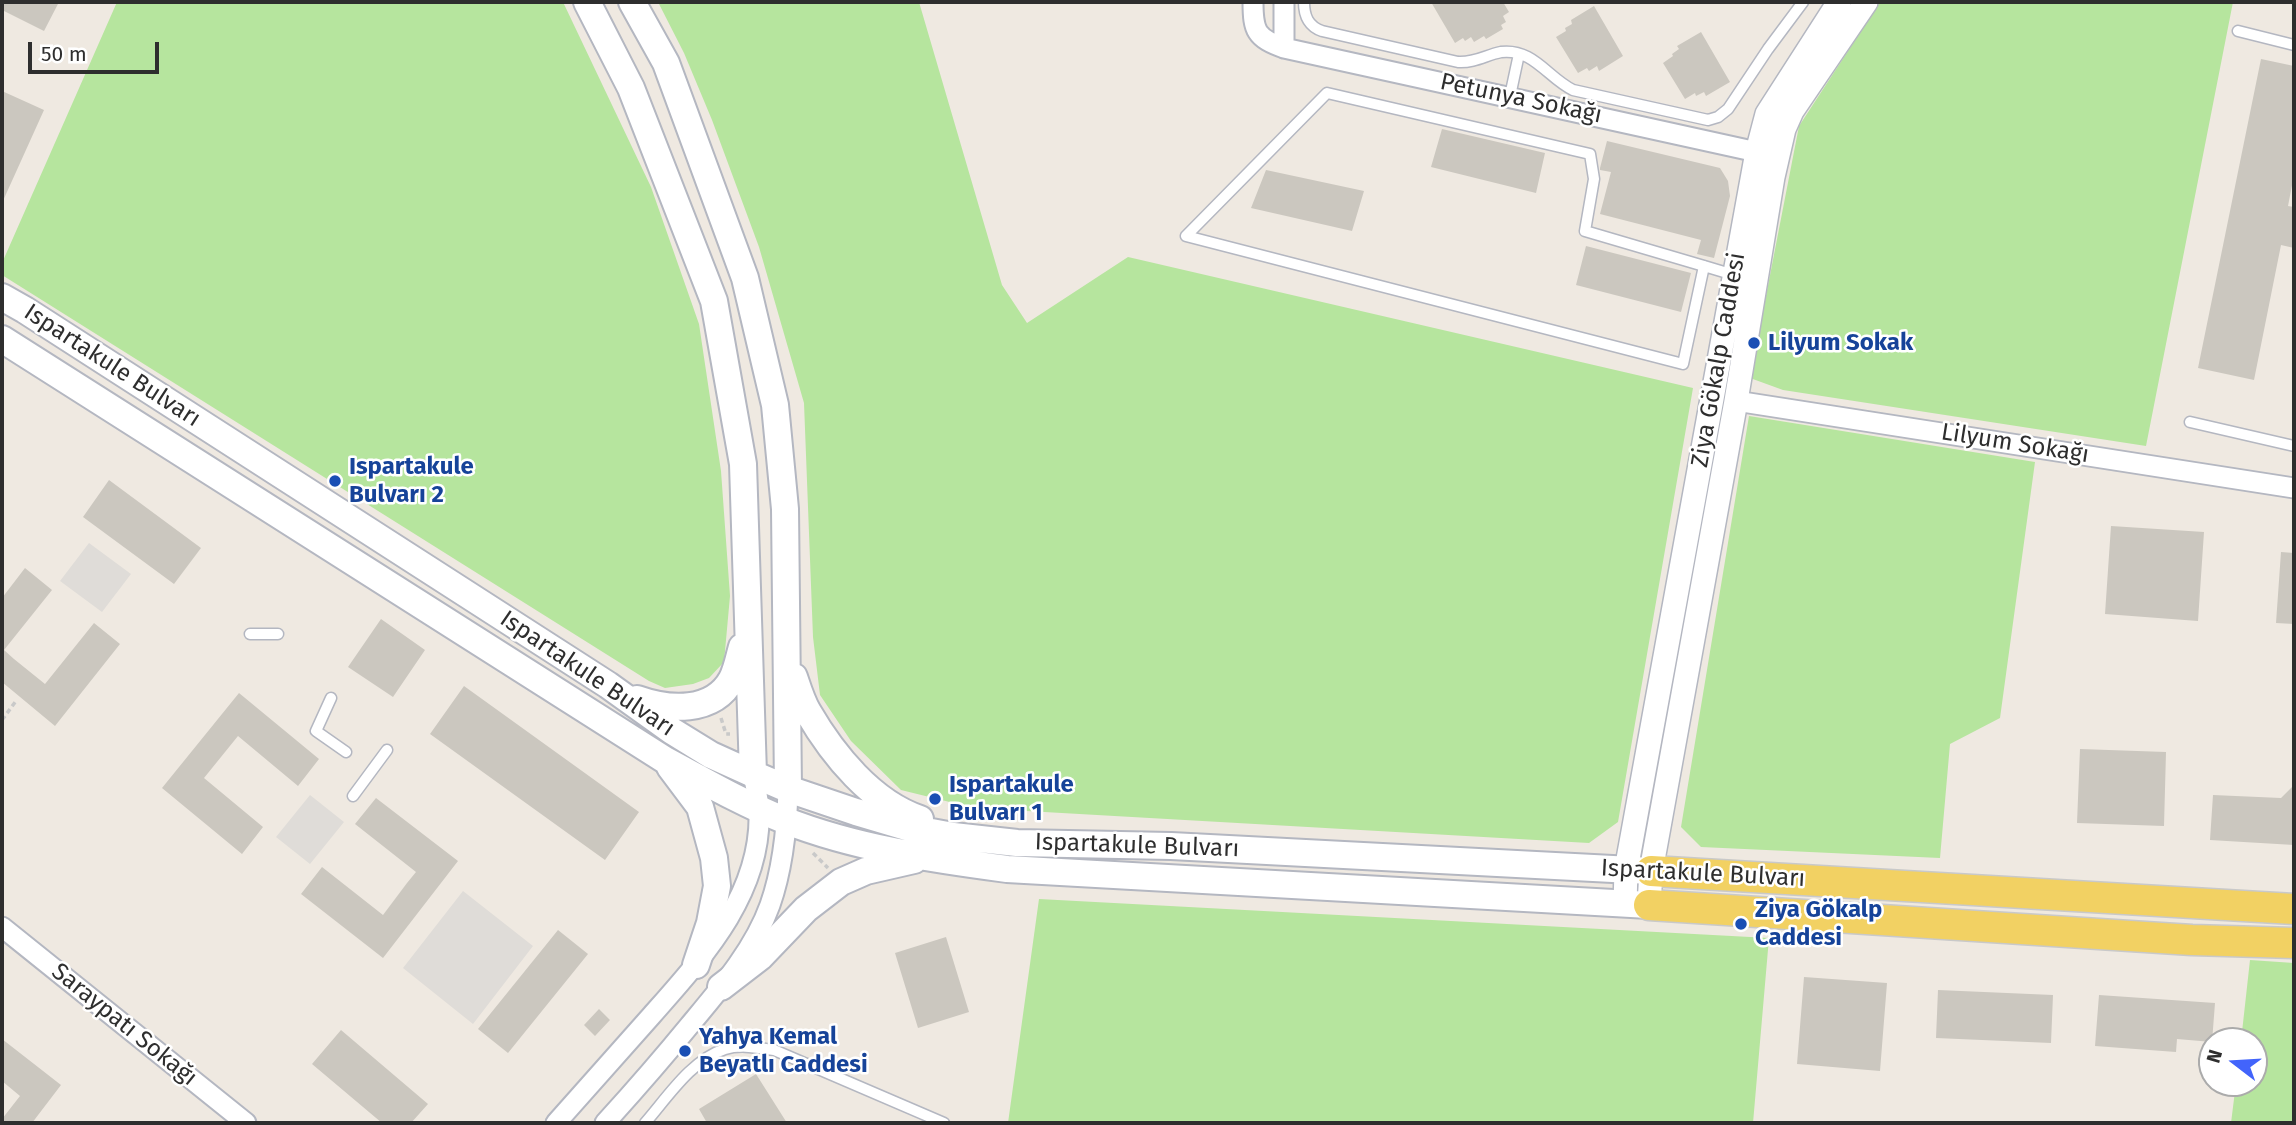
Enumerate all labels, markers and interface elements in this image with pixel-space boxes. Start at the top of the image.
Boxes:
scale bar [32,28,163,72]
text: 50 m [41,41,87,67]
street label: Petunya Sokağı [1437,68,1605,130]
street label: Ziya Gökalp Caddesi [1686,250,1752,470]
street label: Ispartakule Bulvarı [18,298,206,434]
place label: Lilyum Sokak [1768,329,1913,357]
marker: Lilyum Sokak [1746,335,1762,351]
street label: Lilyum Sokağı [1939,418,2091,470]
place label: Ispartakule Bulvarı 2 [349,453,474,509]
marker: Ispartakule Bulvarı 2 [327,473,343,489]
street label: Ispartakule Bulvarı [494,605,680,743]
place label: Ispartakule Bulvarı 1 [949,771,1074,827]
marker: Ispartakule Bulvarı 1 [927,791,943,807]
street label: Ispartakule Bulvarı [1034,828,1240,864]
street label: Ispartakule Bulvarı [1600,854,1806,894]
place label: Ziya Gökalp Caddesi [1755,896,1882,952]
marker: Ziya Gökalp Caddesi [1733,916,1749,932]
street label: Saraypatı Sokağı [45,957,203,1093]
place label: Yahya Kemal Beyatlı Caddesi [699,1023,868,1079]
north arrow [2198,1027,2268,1097]
marker: Yahya Kemal Beyatlı Caddesi [677,1043,693,1059]
text: N [2202,1047,2227,1066]

